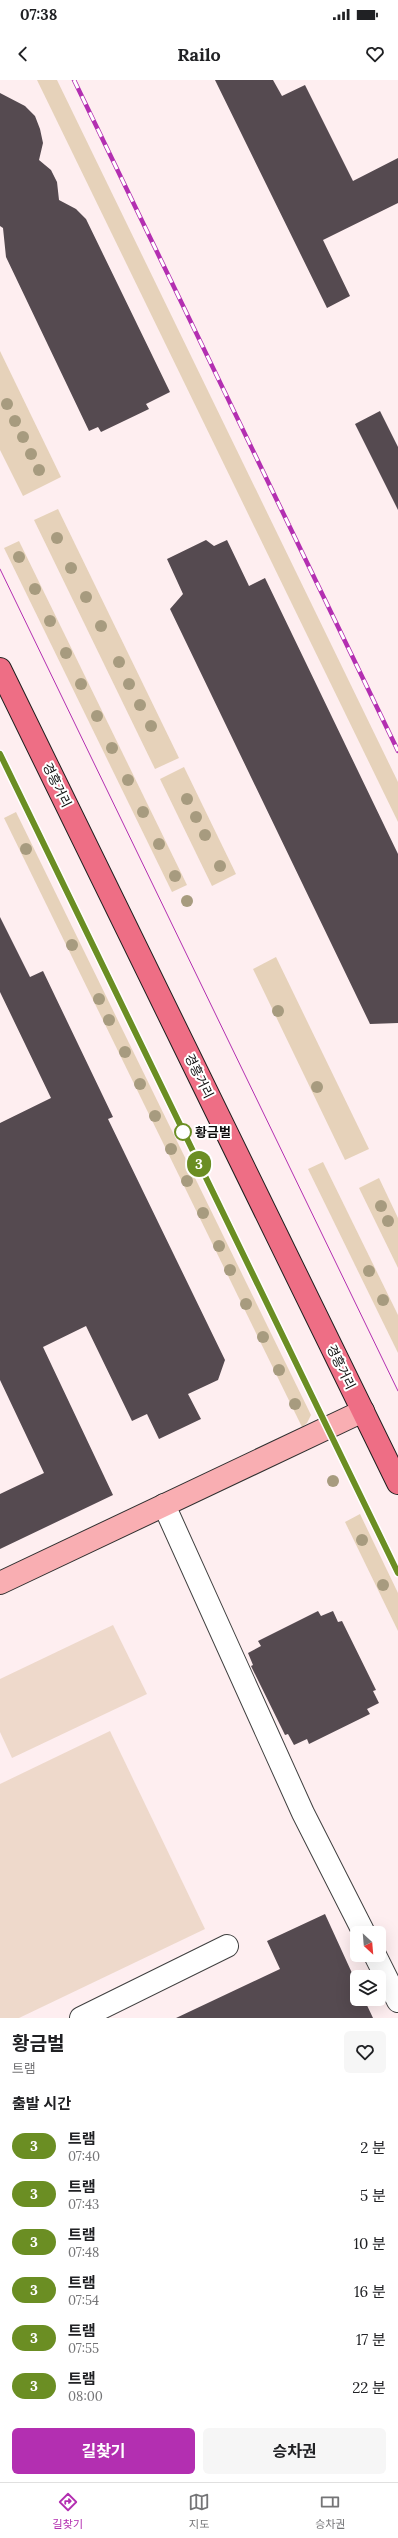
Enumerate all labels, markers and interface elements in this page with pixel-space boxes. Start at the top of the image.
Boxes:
text: 07:38 [20,5,57,24]
icon: back [12,43,34,65]
text: Railo [177,43,221,66]
icon: heart [364,43,386,65]
street label: 경흥거리 [39,760,75,810]
street label: 경흥거리 [181,1051,217,1101]
marker: 황금벌 [174,1123,192,1141]
place label: 황금벌 [195,1124,231,1141]
line badge: 3 [186,1151,212,1177]
text: 3 [195,1155,203,1173]
street label: 경흥거리 [323,1342,359,1392]
north arrow [350,1926,386,1962]
map controls [350,1926,386,2006]
button: layers [350,1970,386,2006]
text: 황금벌 [12,2031,64,2055]
button: heart [344,2031,386,2073]
text: 트램 [12,2060,36,2077]
text: 출발 시간 [12,2094,71,2113]
text: 트램 [68,2129,96,2148]
text: 3 [30,2137,38,2155]
text: 2 분 [360,2138,386,2157]
text: 07:40 [68,2148,100,2165]
text: 트램 [68,2177,96,2196]
text: 3 [30,2185,38,2203]
text: 5 분 [360,2186,386,2205]
text: 07:43 [68,2196,99,2213]
text: 트램 [68,2225,96,2244]
text: 3 [30,2233,38,2251]
text: 10 분 [353,2234,386,2253]
text: 07:48 [68,2244,99,2261]
text: 트램 [68,2273,96,2292]
text: 3 [30,2281,38,2299]
text: 16 분 [354,2282,386,2301]
text: 07:54 [68,2292,99,2309]
text: 트램 [68,2321,96,2340]
text: 3 [30,2329,38,2347]
text: 17 분 [356,2330,386,2349]
text: 07:55 [68,2340,99,2357]
text: 트램 [68,2369,96,2388]
text: 3 [30,2377,38,2395]
text: 22 분 [352,2378,386,2397]
text: 08:00 [68,2388,103,2405]
button: 길찾기 [12,2428,195,2474]
button: 승차권 [203,2428,386,2474]
tab: 길찾기 [53,2491,83,2531]
tab: 지도 [188,2491,210,2531]
tab: 승차권 [315,2491,345,2531]

